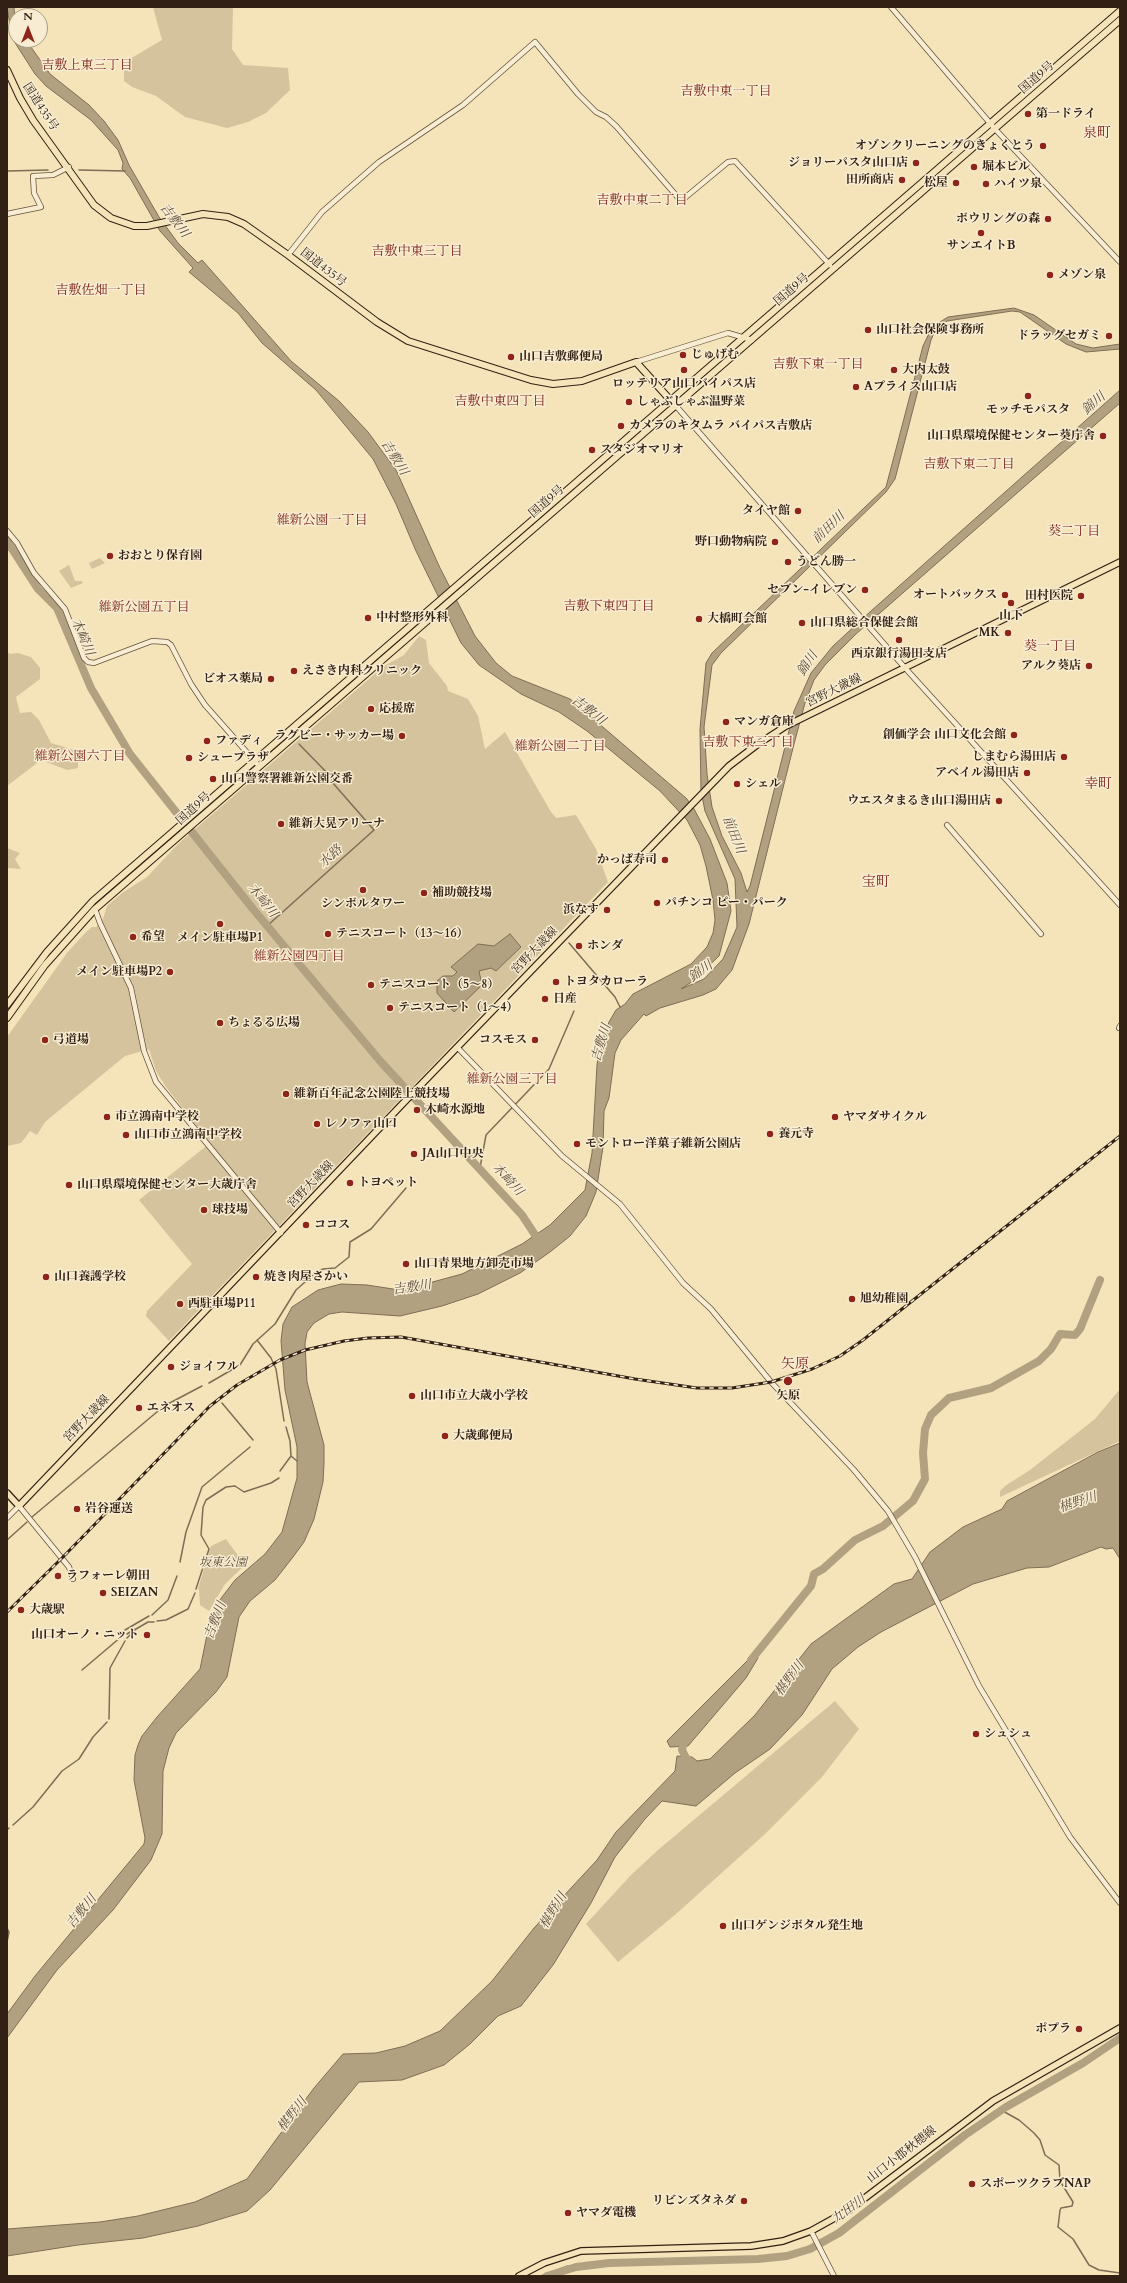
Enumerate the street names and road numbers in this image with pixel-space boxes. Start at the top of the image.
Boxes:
street label: 国道9号 [1016,59,1058,97]
street label: 国道435号 [19,80,61,134]
street label: 国道435号 [297,246,349,290]
street label: 国道9号 [771,271,813,309]
street label: 国道9号 [526,483,568,521]
street label: 宮野大歳線 [804,671,864,711]
street label: 国道9号 [174,790,214,828]
street label: 宮野大歳線 [509,924,561,978]
street label: 宮野大歳線 [285,1158,337,1212]
street label: 宮野大歳線 [61,1392,113,1446]
street label: 山口小郡秋穂線 [864,2123,940,2187]

